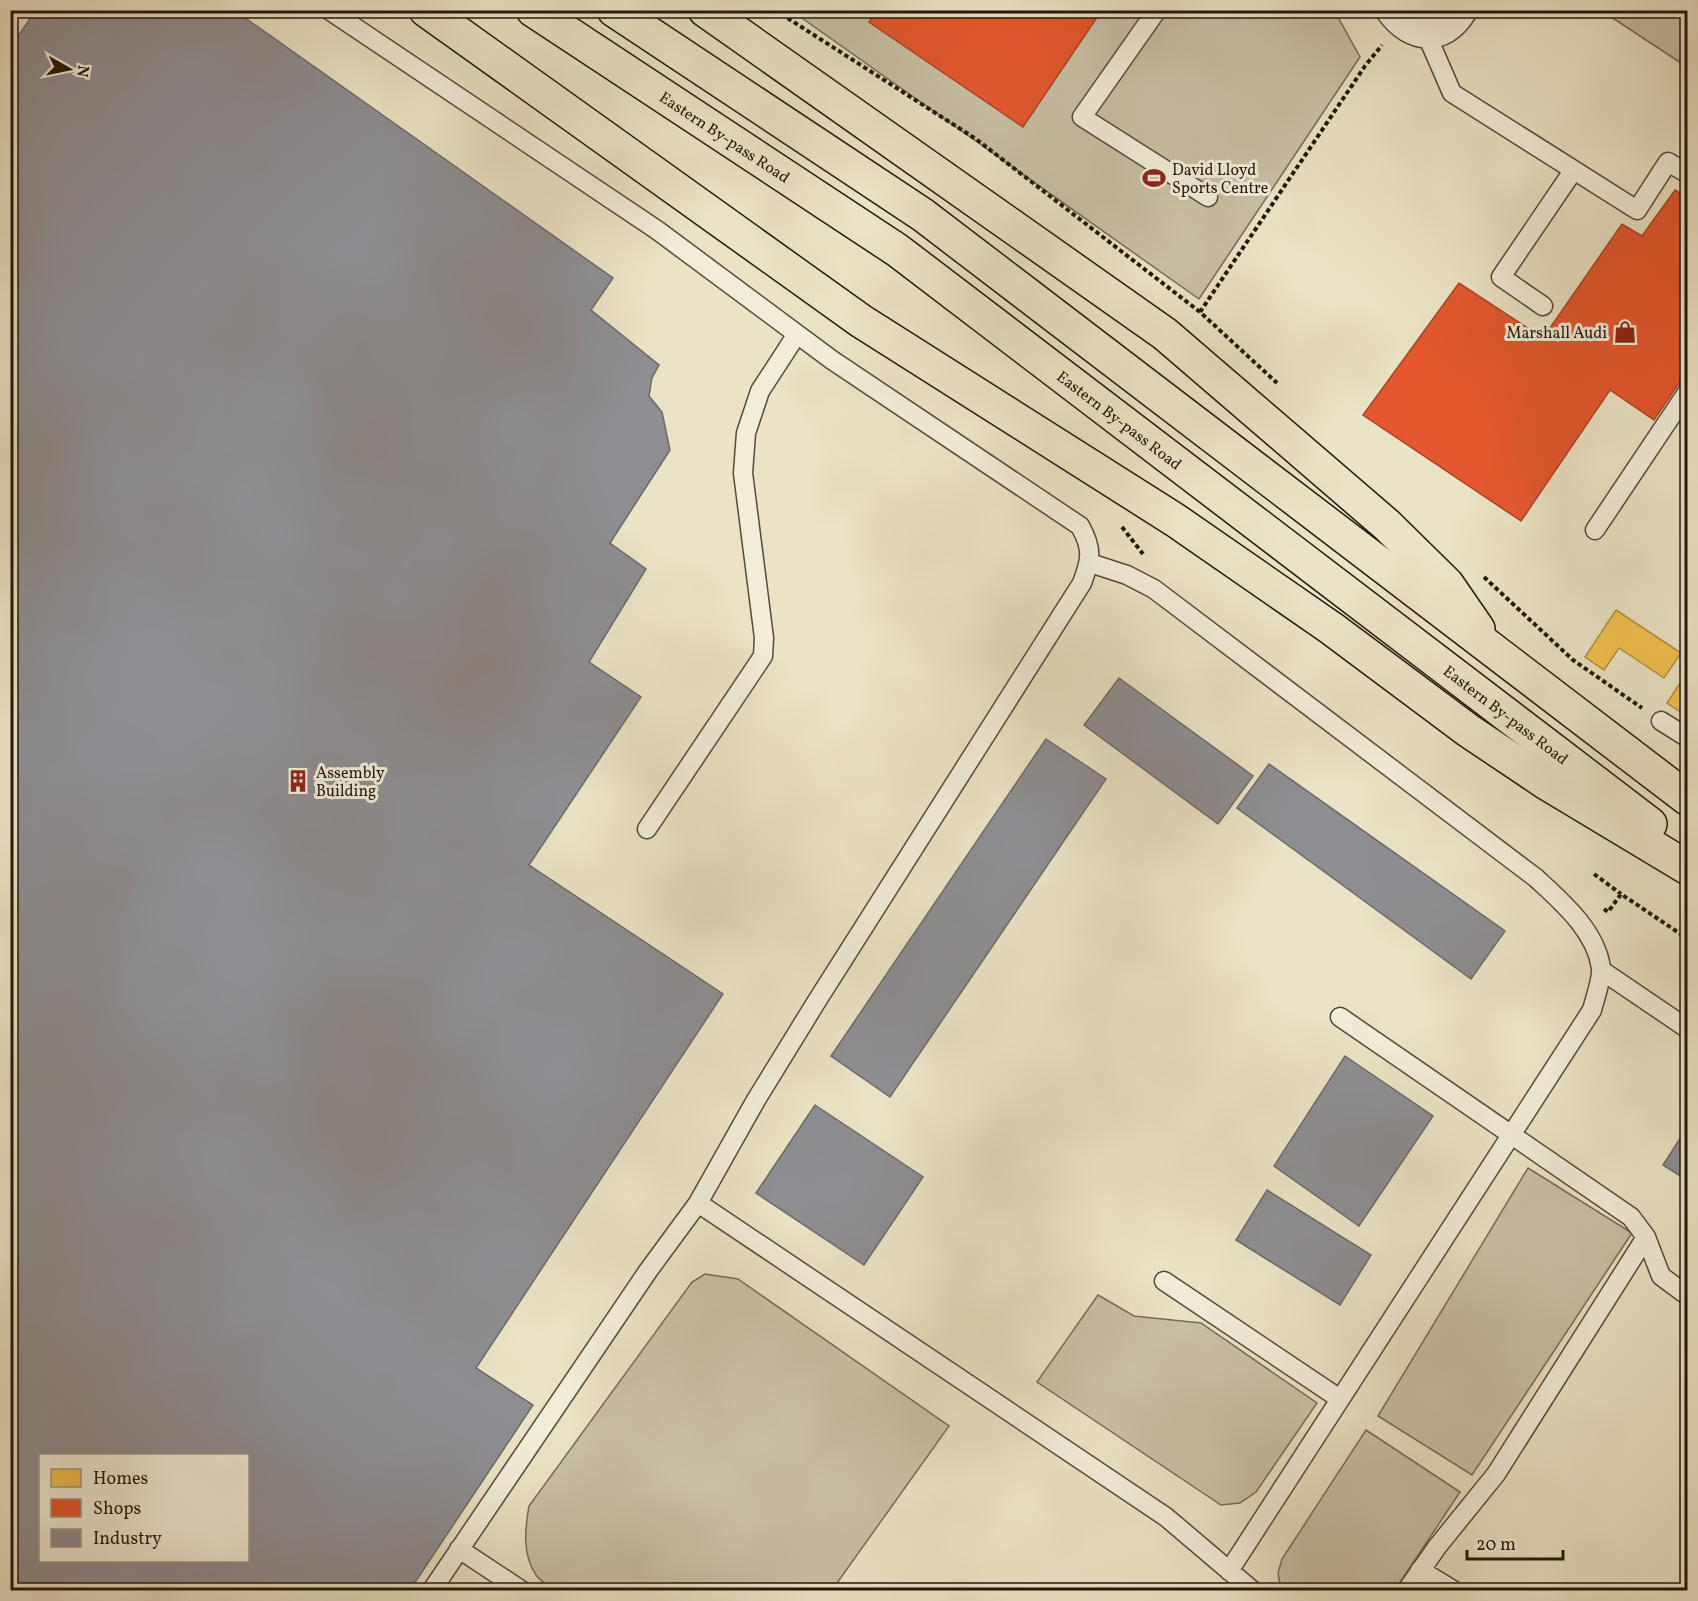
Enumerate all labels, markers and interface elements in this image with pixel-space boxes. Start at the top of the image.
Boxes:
north arrow [39,39,99,99]
text: N [70,64,94,79]
street label: Eastern By-pass Road [654,87,793,189]
place label: David Lloyd Sports Centre [1172,160,1268,200]
sports icon: David Lloyd Sports Centre [1141,165,1167,191]
shop icon: Marshall Audi [1612,319,1638,345]
place label: Marshall Audi [1507,323,1607,345]
street label: Eastern By-pass Road [1051,366,1186,476]
street label: Eastern By-pass Road [1438,661,1572,771]
place label: Assembly Building [316,763,385,803]
building icon: Assembly Building [285,768,311,794]
legend [39,1454,249,1562]
text: Homes [93,1467,148,1492]
text: Shops [93,1497,141,1522]
scale bar [1467,1523,1563,1561]
text: Industry [93,1527,162,1552]
text: 20 m [1476,1533,1516,1558]

